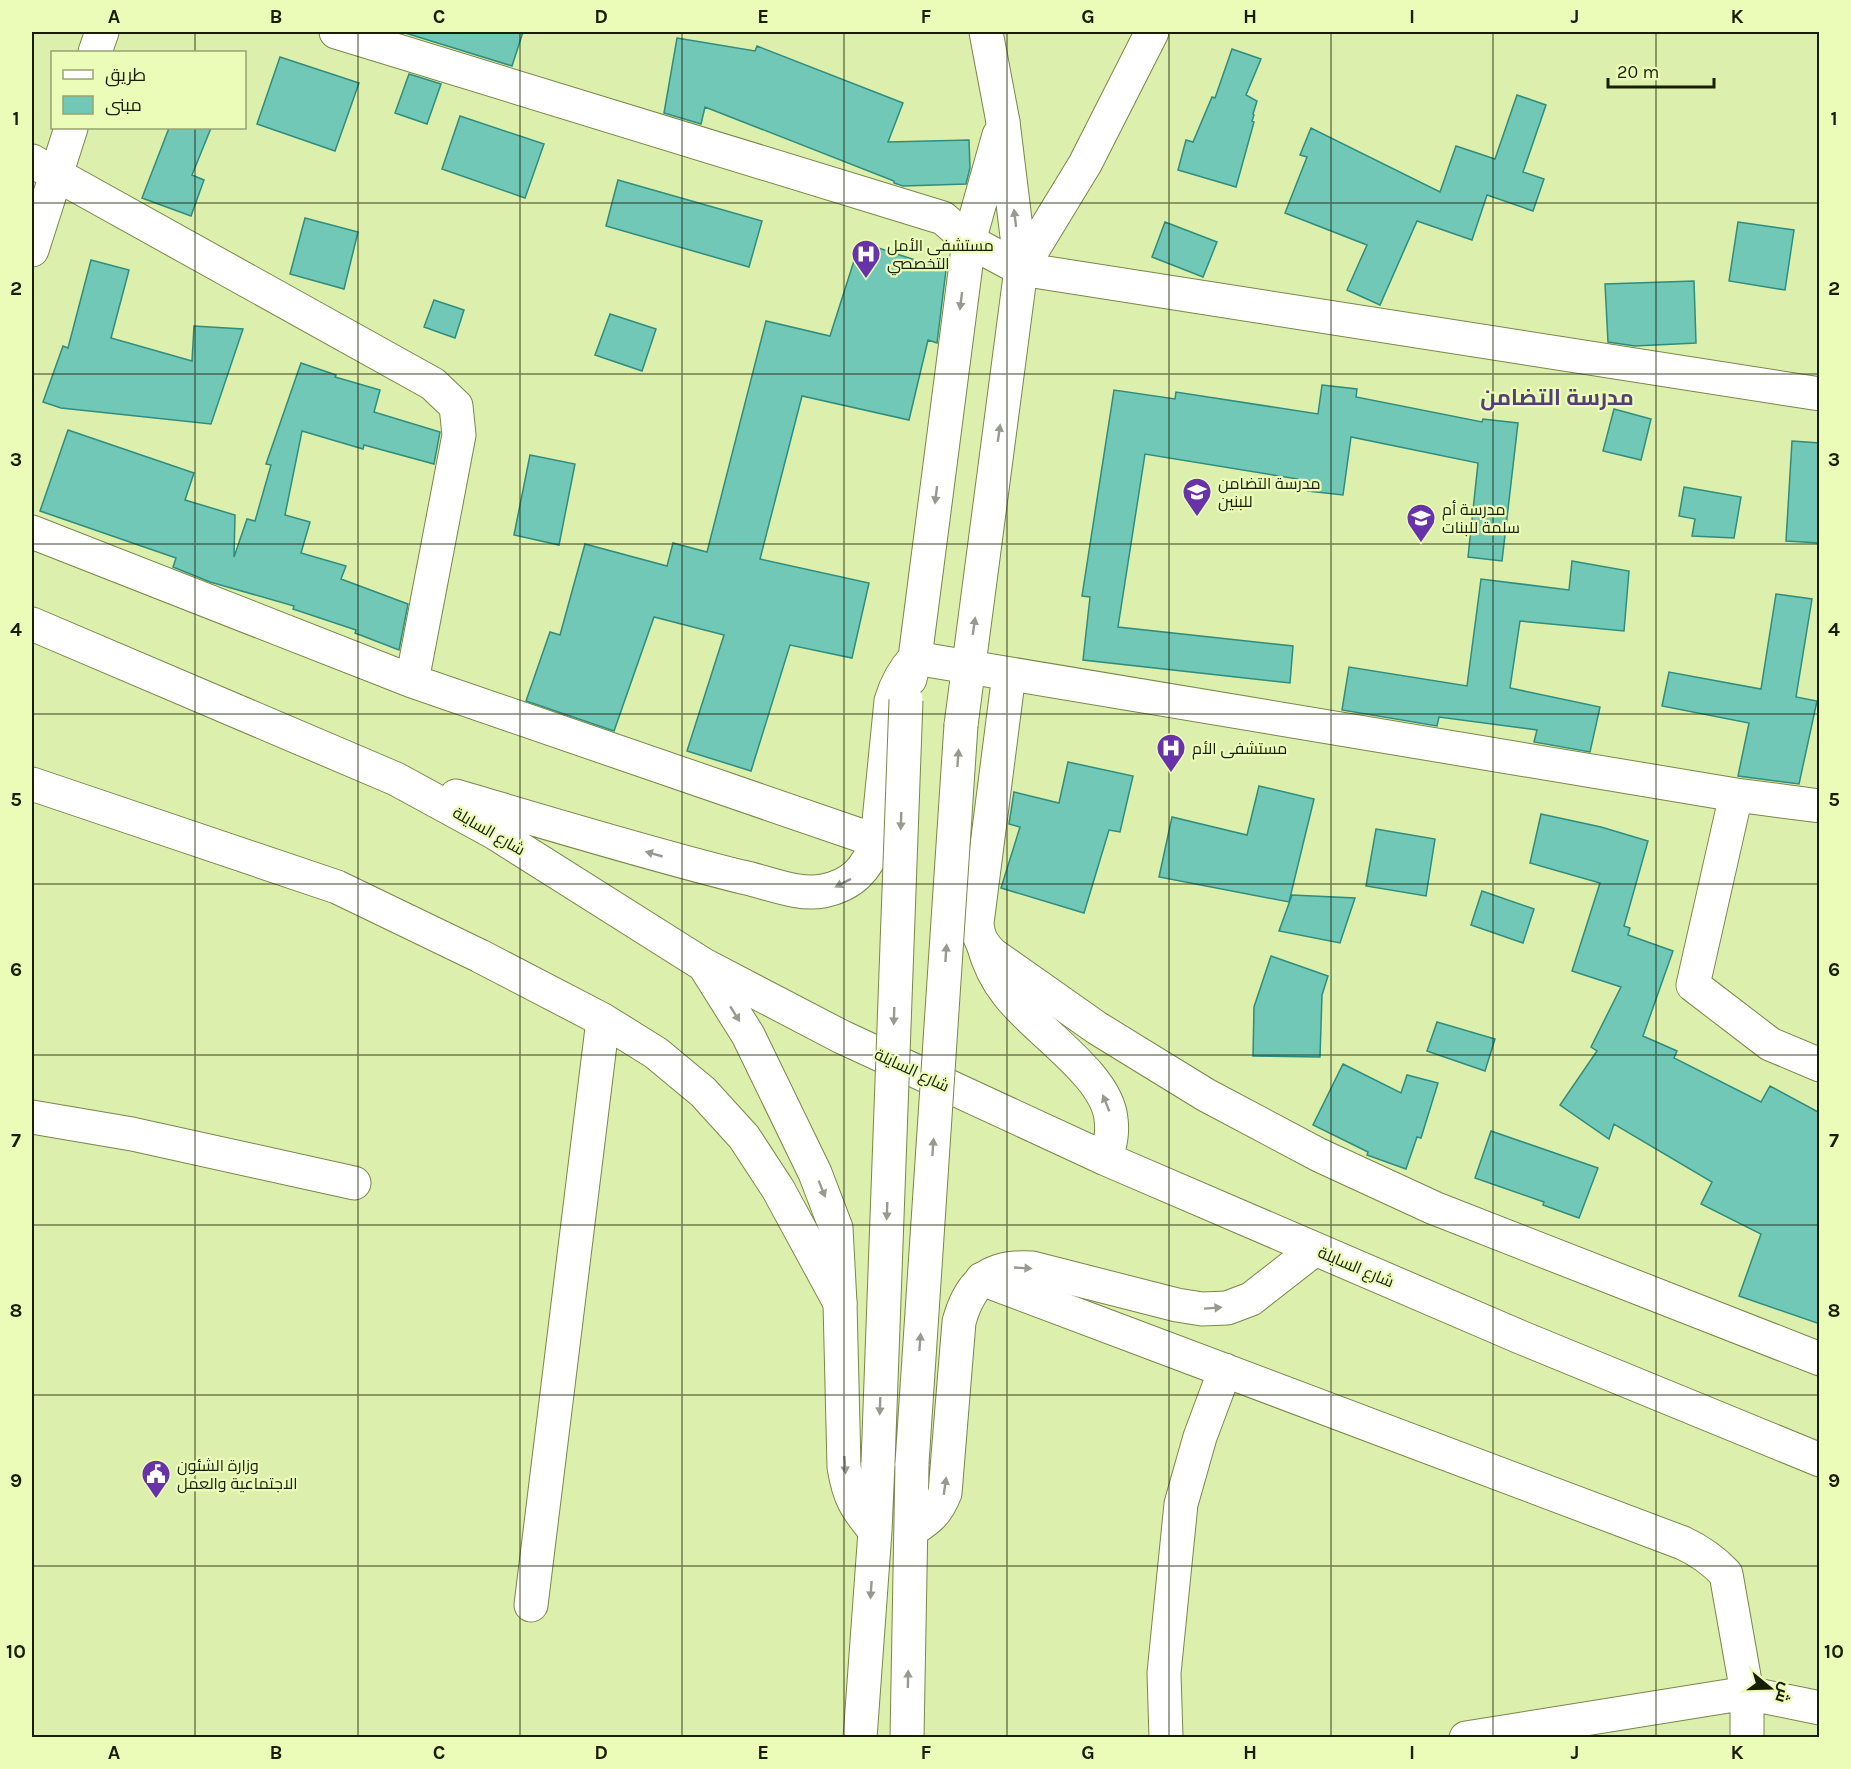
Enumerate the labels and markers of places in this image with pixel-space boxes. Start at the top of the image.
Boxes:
place label: مستشفى الأمل التخصصي [887,236,994,276]
hospital icon: مستشفى الأمل التخصصي [850,238,882,280]
place label: مدرسة التضامن للبنين [1218,474,1321,512]
school or university icon: مدرسة التضامن للبنين [1181,476,1213,518]
place label: مدرسة أم سلمة للبنات [1442,500,1520,537]
school or university icon: مدرسة أم سلمة للبنات [1405,502,1437,544]
hospital icon: مستشفى الأم [1155,732,1187,774]
place label: مستشفى الأم [1192,739,1287,760]
place label: وزارة الشئون الاجتماعية والعمل [177,1456,298,1494]
public building icon: وزارة الشئون الاجتماعية والعمل [140,1458,172,1500]

